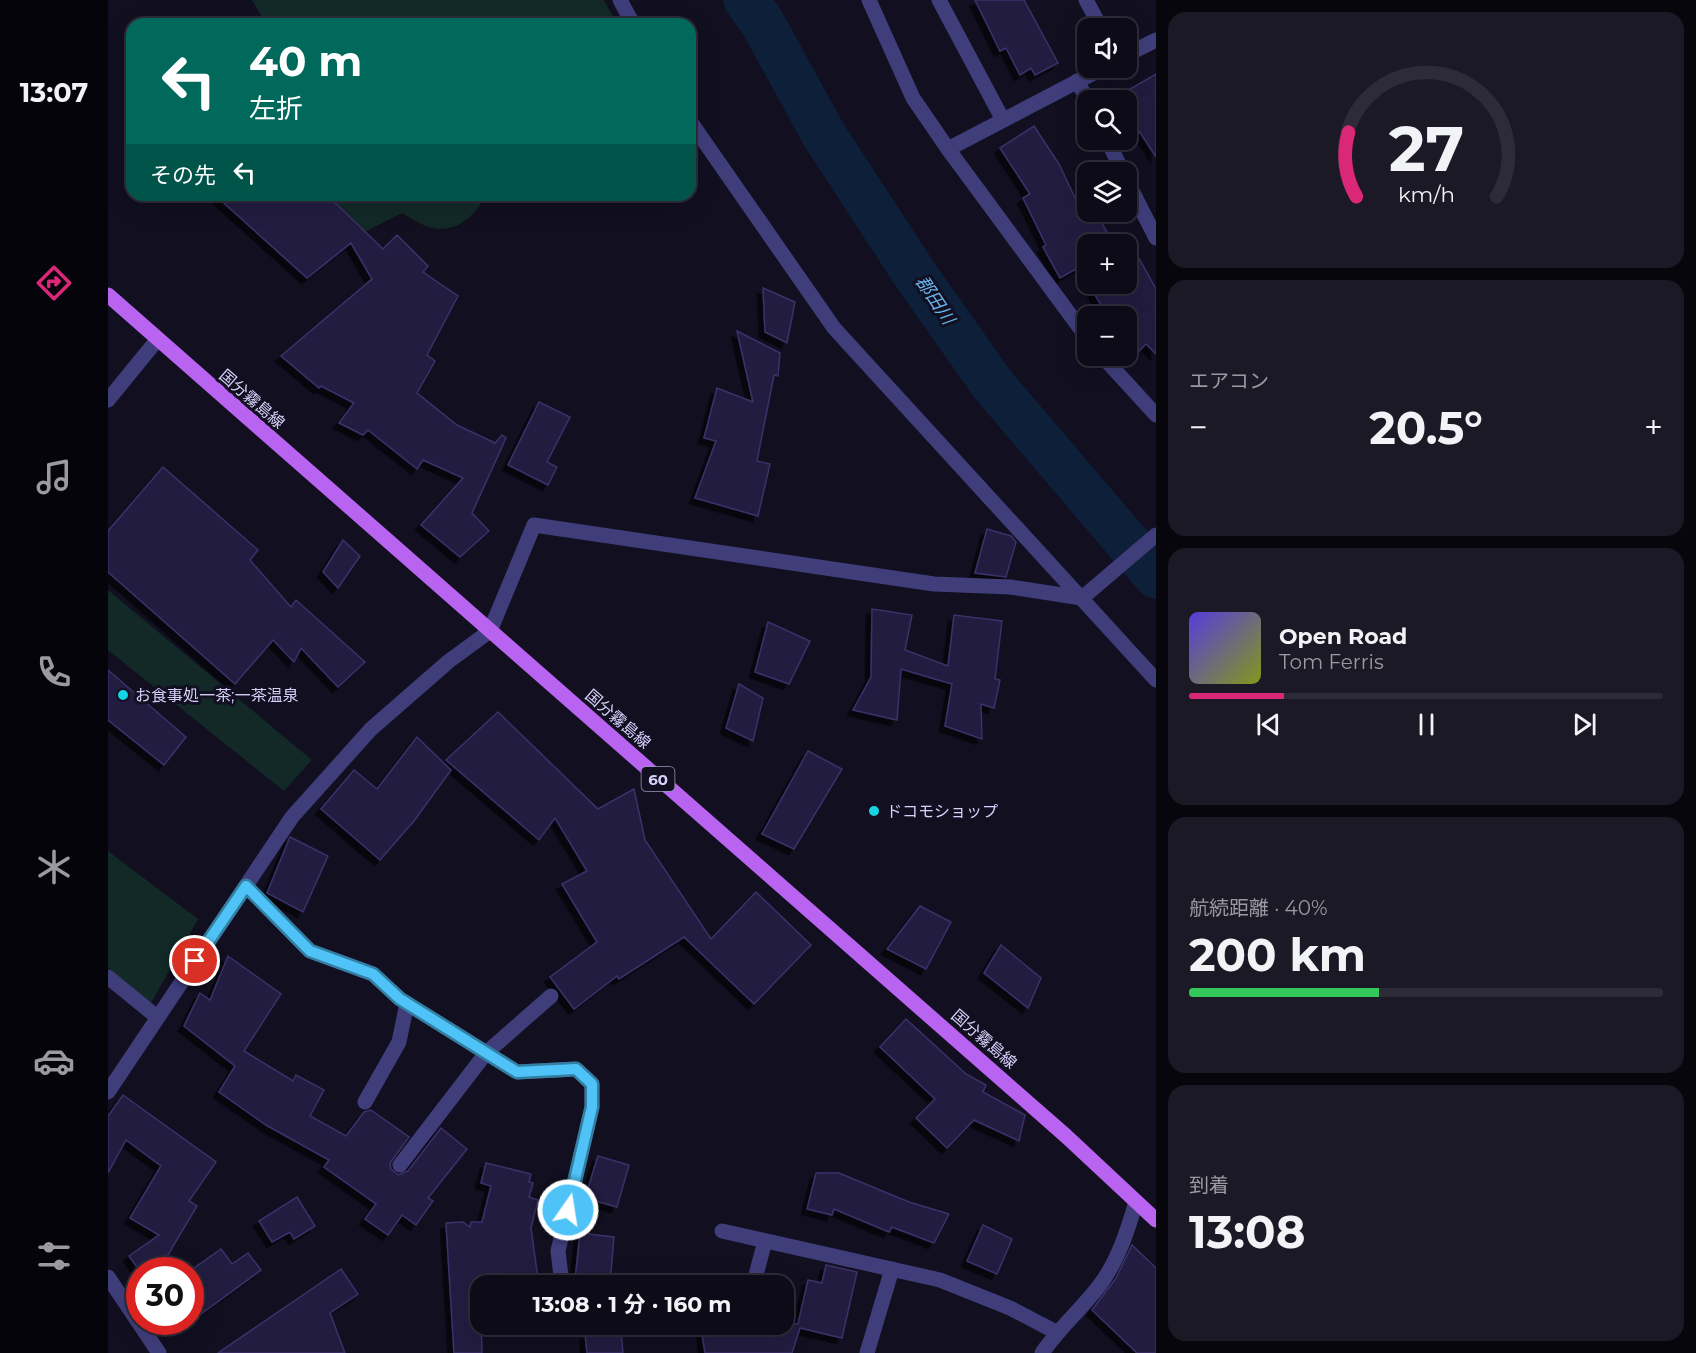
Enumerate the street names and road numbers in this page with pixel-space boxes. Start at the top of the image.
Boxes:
street label: 国分霧島線 [216,366,288,432]
street label: 国分霧島線 [582,686,654,752]
road number: 60 [642,767,674,791]
street label: 国分霧島線 [948,1006,1020,1072]

